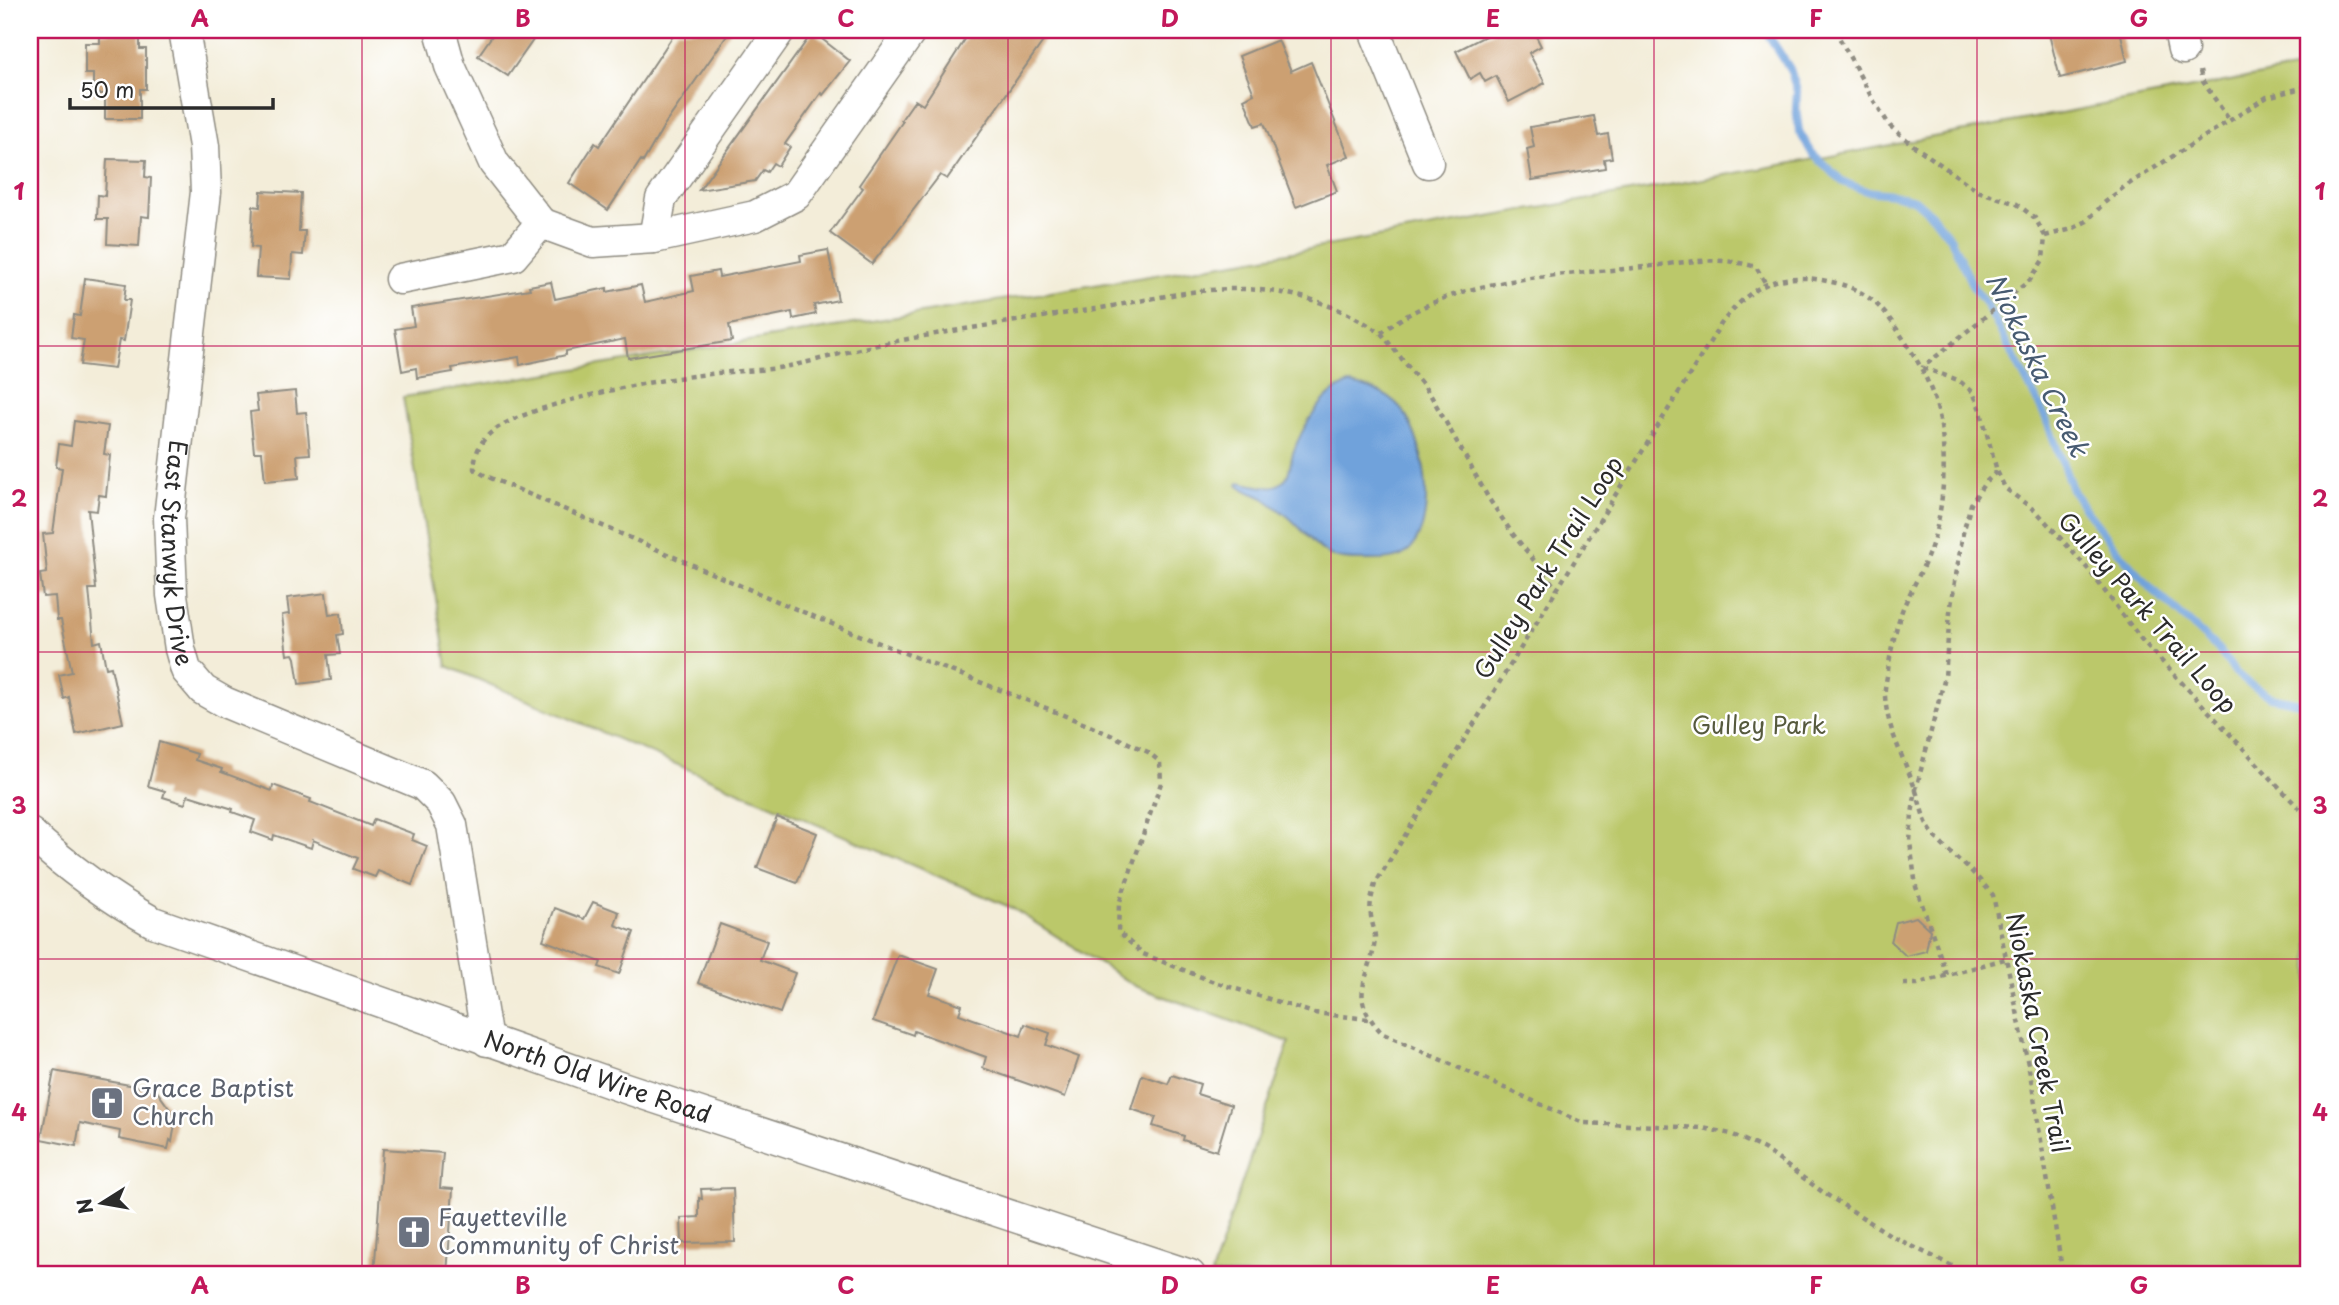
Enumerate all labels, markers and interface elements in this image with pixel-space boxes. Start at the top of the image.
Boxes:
text: A [191,0,209,35]
text: B [515,0,531,35]
text: C [837,0,855,35]
text: D [1161,0,1179,35]
text: E [1486,0,1500,35]
text: F [1809,0,1823,35]
text: G [2130,0,2148,35]
scale bar [70,66,273,110]
text: 50 m [80,73,134,105]
text: 1 [14,173,25,208]
text: 1 [2315,173,2326,208]
water label: Niokaska Creek [1977,266,2100,464]
street label: East Stanwyk Drive [153,438,204,670]
street label: Gulley Park Trail Loop [1464,448,1631,686]
text: 2 [11,480,27,515]
text: 2 [2312,480,2328,515]
street label: Gulley Park Trail Loop [2051,503,2246,721]
park label: Gulley Park [1692,706,1826,742]
text: 3 [11,787,27,822]
text: 3 [2312,787,2328,822]
street label: Niokaska Creek Trail [1998,909,2080,1156]
street label: North Old Wire Road [479,1020,716,1131]
place label: Grace Baptist Church [132,1069,294,1133]
church icon: Grace Baptist Church [88,1084,126,1122]
text: 4 [11,1094,27,1129]
text: 4 [2312,1094,2328,1129]
north arrow [66,1168,136,1238]
text: N [69,1196,100,1216]
place label: Fayetteville Community of Christ [438,1198,679,1262]
church icon: Fayetteville Community of Christ [395,1213,433,1251]
text: A [191,1267,209,1302]
text: B [515,1267,531,1302]
text: C [837,1267,855,1302]
text: D [1161,1267,1179,1302]
text: E [1486,1267,1500,1302]
text: F [1809,1267,1823,1302]
text: G [2130,1267,2148,1302]

